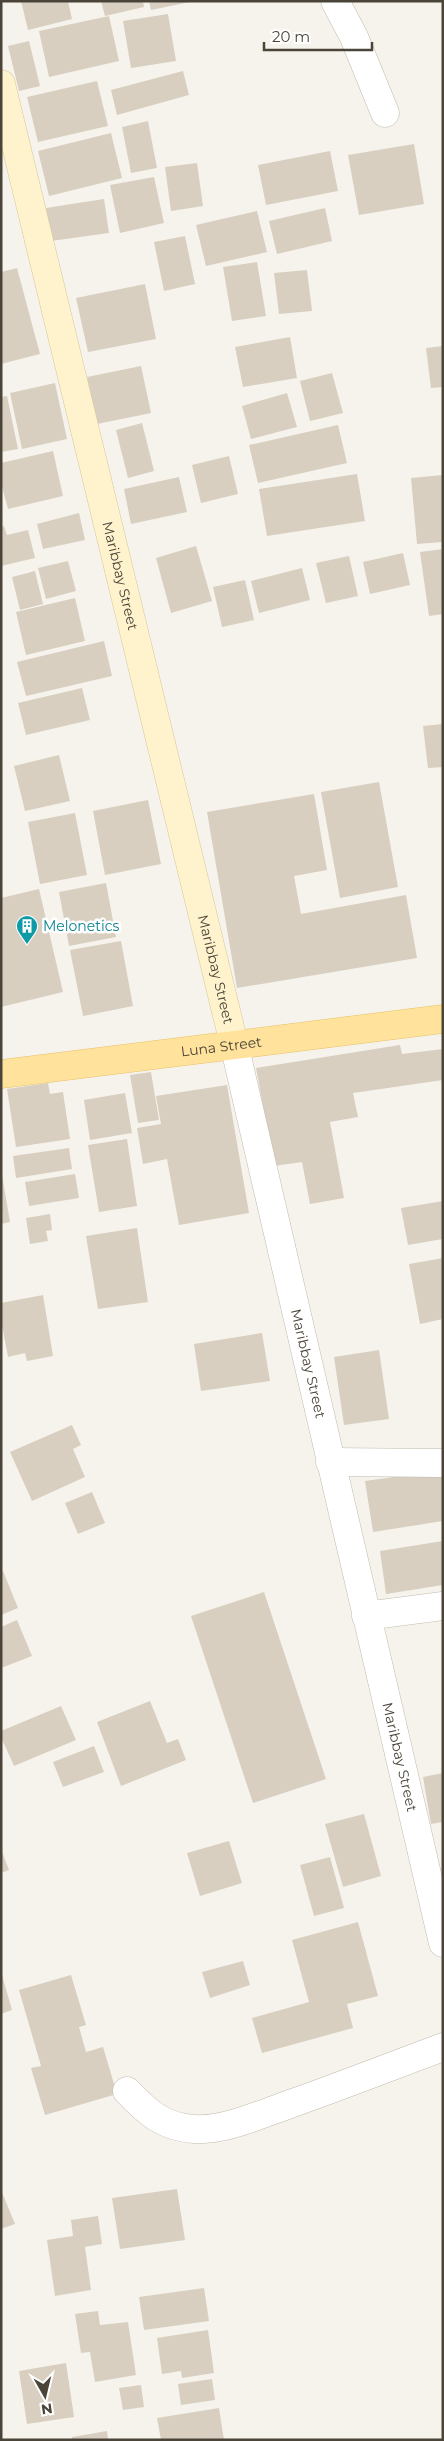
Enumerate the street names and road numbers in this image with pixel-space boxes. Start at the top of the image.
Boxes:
street label: Maribbay Street [98,519,142,632]
street label: Maribbay Street [194,913,238,1026]
street label: Luna Street [180,1033,263,1061]
street label: Maribbay Street [287,1307,330,1420]
street label: Maribbay Street [378,1701,421,1814]

